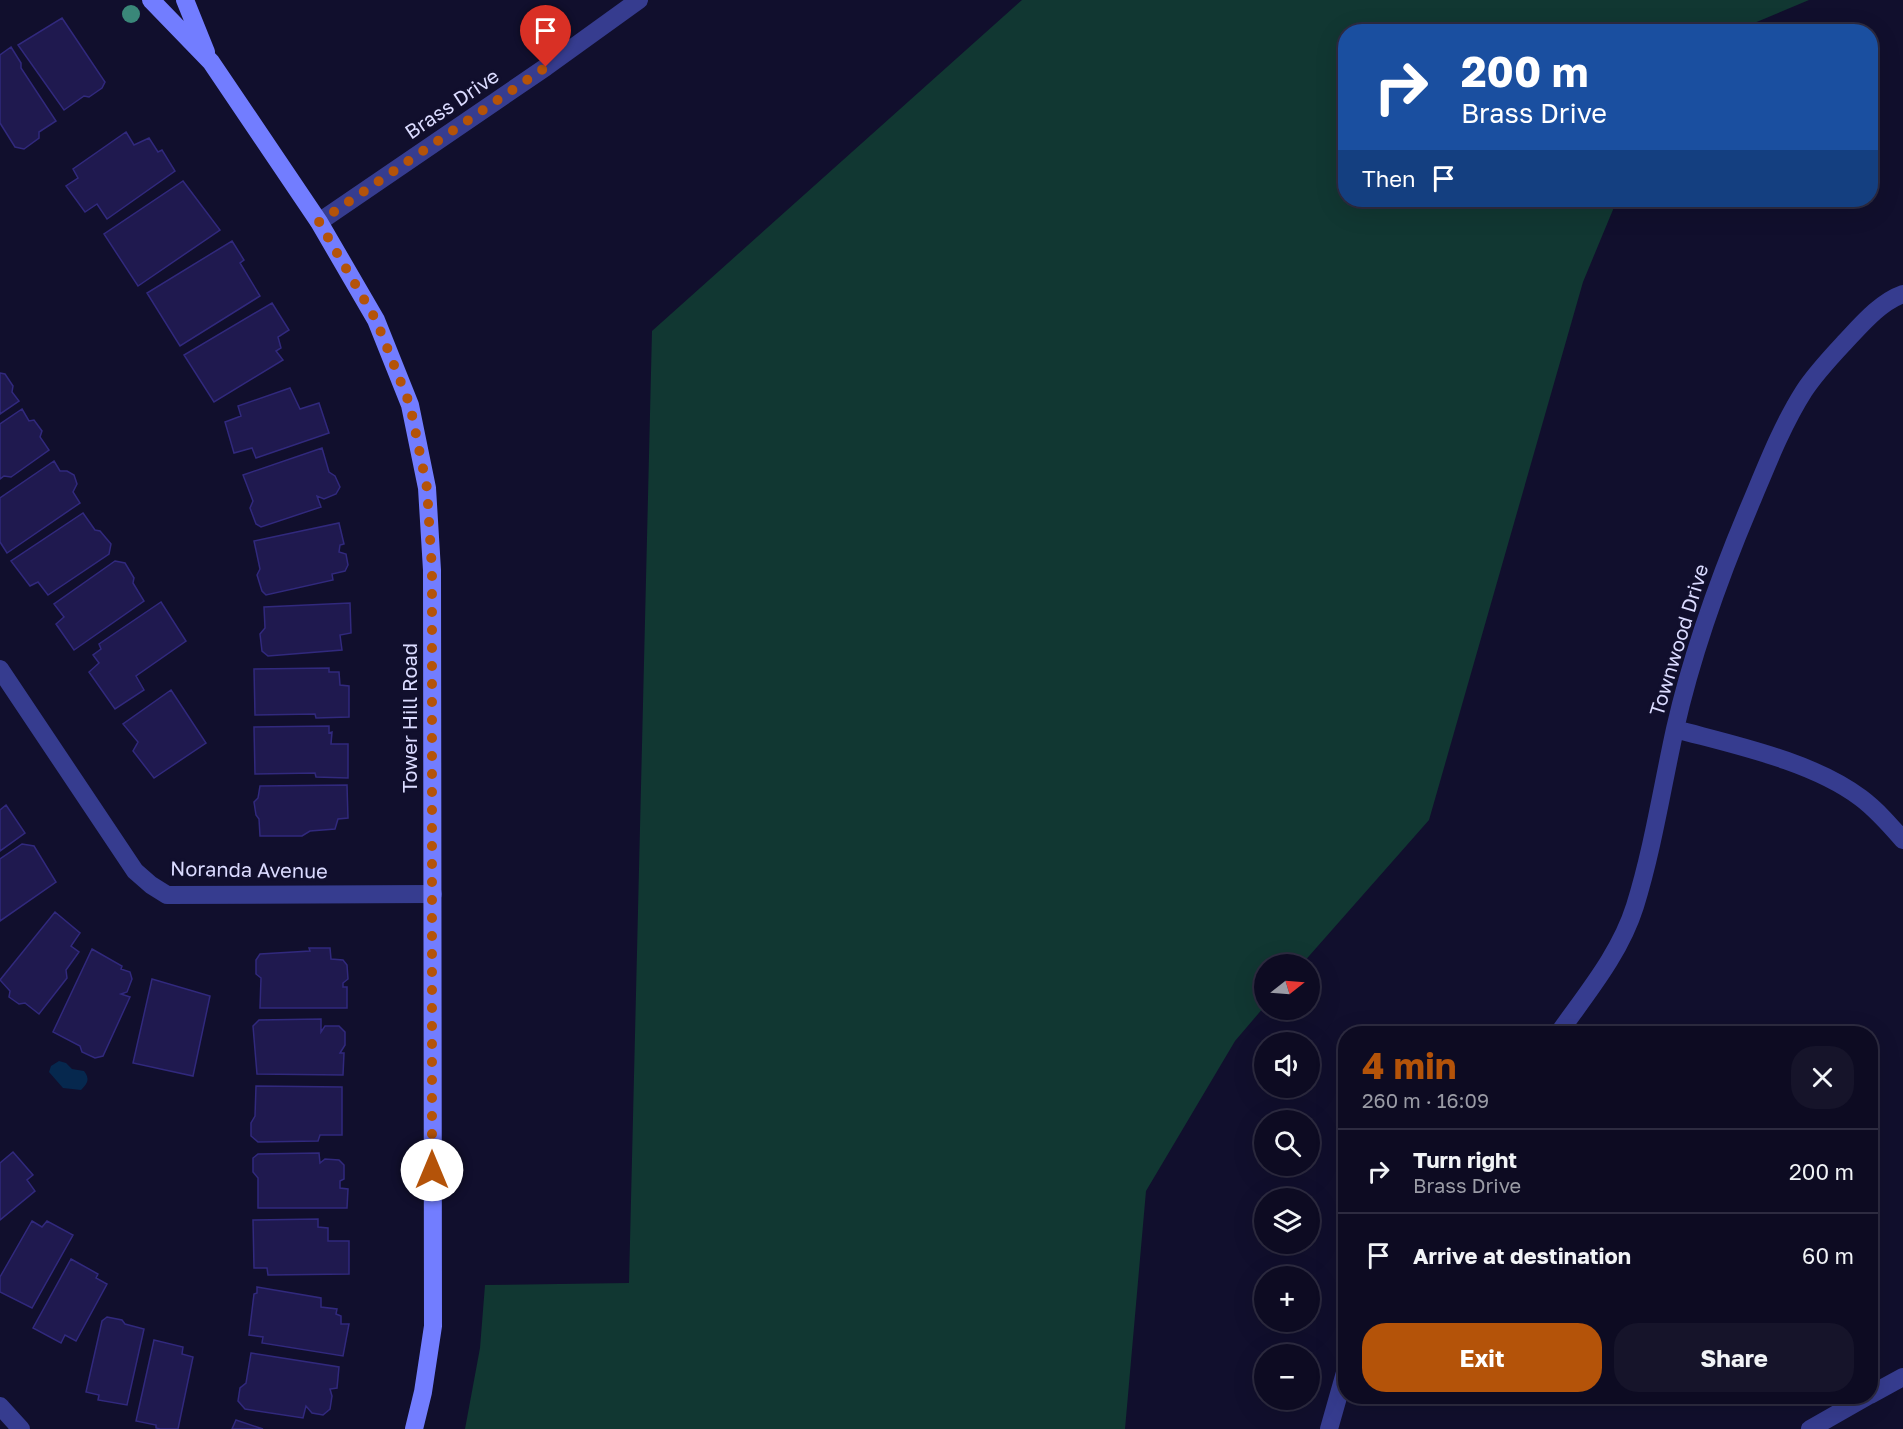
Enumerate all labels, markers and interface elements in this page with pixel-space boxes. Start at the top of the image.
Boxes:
pin [520,5,571,67]
icon: arrive [529,14,562,47]
text: 200 m [1461,46,1588,96]
icon: right [1362,48,1440,126]
street label: Brass Drive [400,63,503,143]
text: Brass Drive [1461,97,1607,129]
icon: arrive [1427,162,1460,195]
text: Then [1362,165,1415,192]
street label: Townwood Drive [1644,561,1713,719]
street label: Tower Hill Road [397,643,421,793]
street label: Noranda Avenue [170,856,328,882]
north arrow [1254,954,1320,1020]
map controls [1254,954,1320,1410]
button: sound [1254,1032,1320,1098]
text: 4 min [1362,1044,1457,1087]
button: close [1791,1046,1854,1109]
text: 260 m · 16:09 [1362,1088,1489,1112]
button: search [1254,1110,1320,1176]
position arrow [400,1138,464,1202]
text: Turn right [1413,1146,1517,1173]
icon: right [1362,1155,1395,1188]
text: 200 m [1789,1158,1854,1185]
text: Brass Drive [1413,1173,1521,1197]
button: layers [1254,1188,1320,1254]
icon: arrive [1362,1239,1395,1272]
text: Arrive at destination [1413,1242,1631,1269]
text: 60 m [1802,1242,1854,1269]
button: + [1254,1266,1320,1332]
button: Exit [1362,1323,1602,1392]
button: Share [1614,1323,1854,1392]
button: − [1254,1344,1320,1410]

